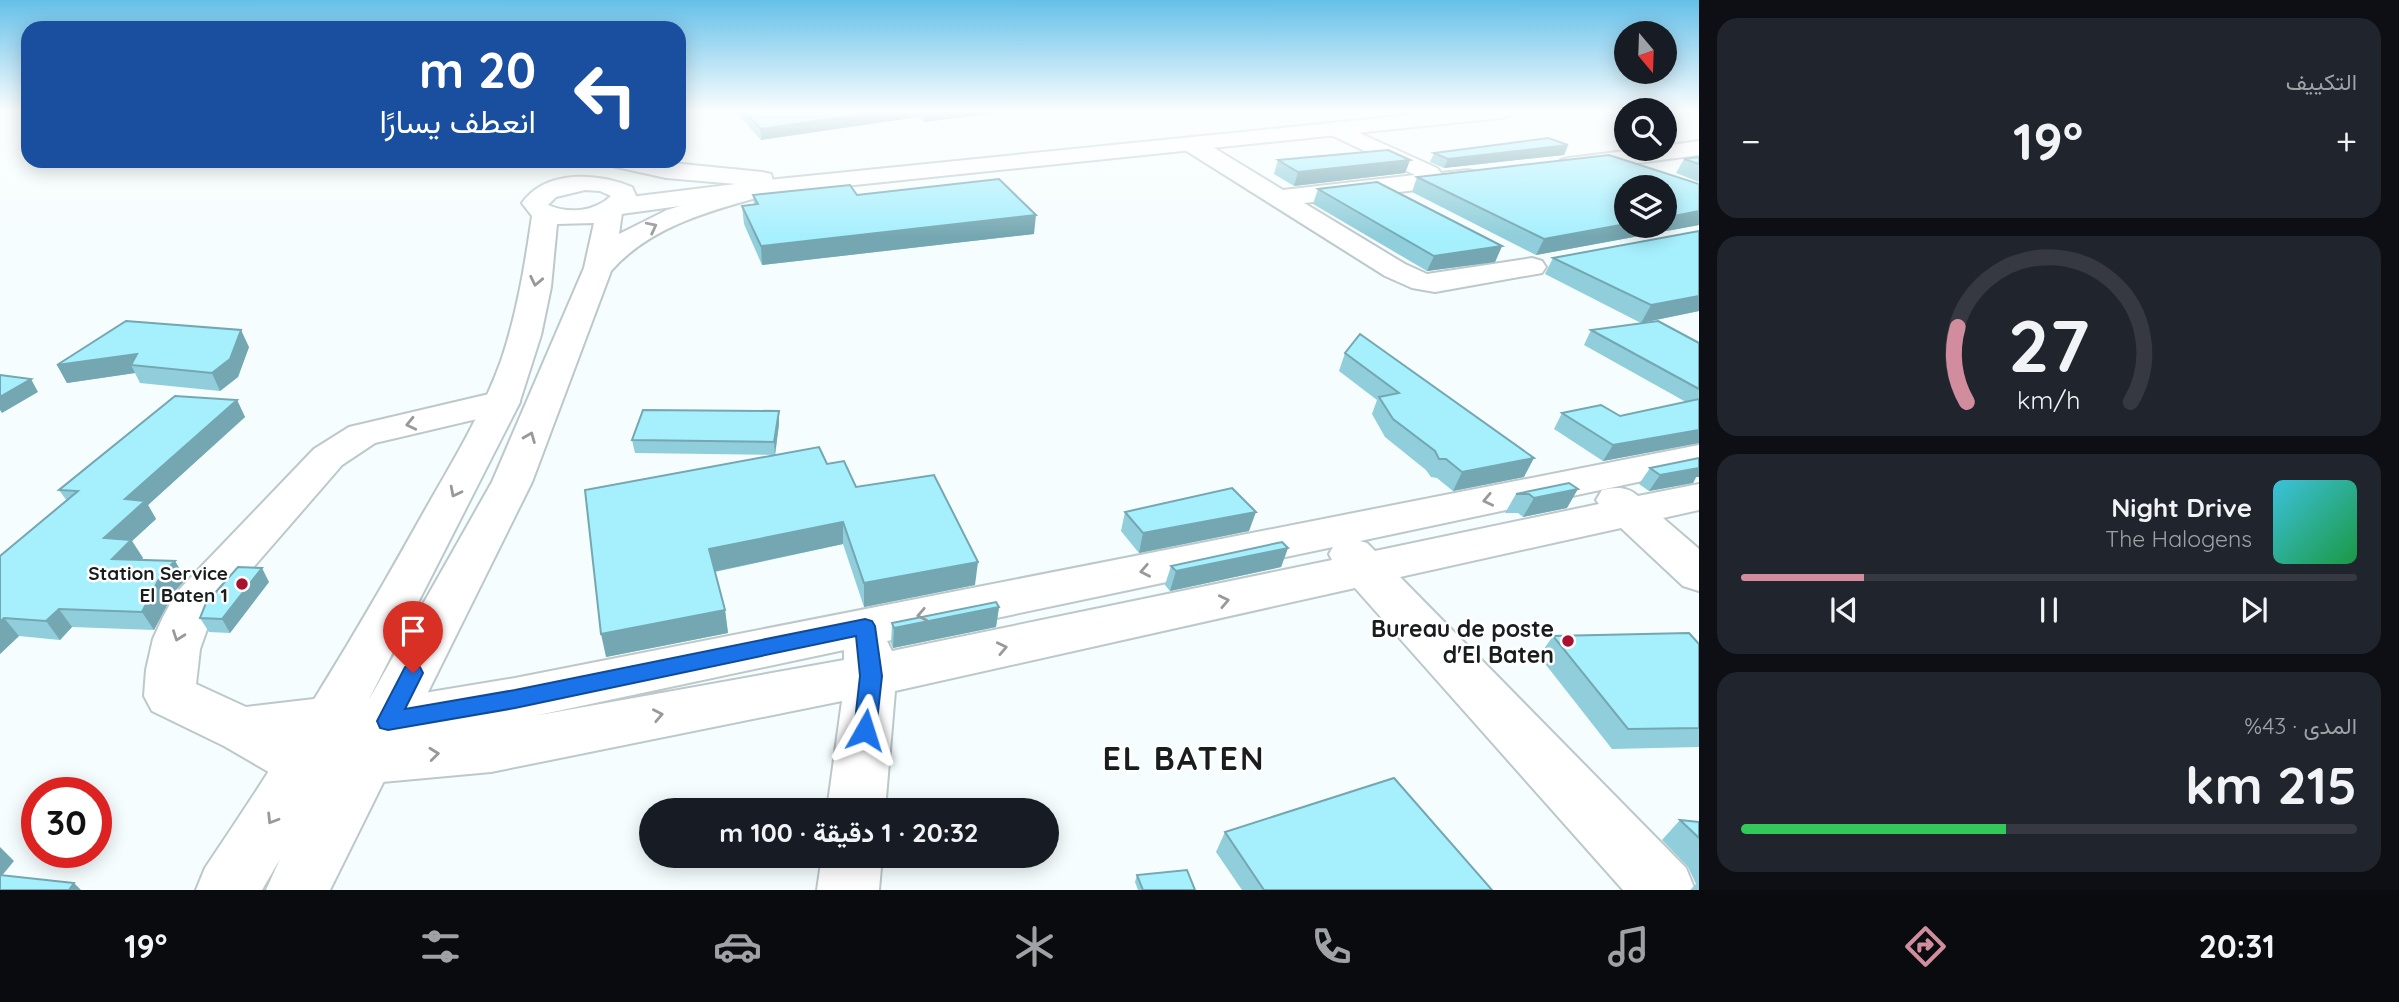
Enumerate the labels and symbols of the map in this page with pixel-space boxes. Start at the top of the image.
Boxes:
north arrow [1614,21,1676,84]
one-way arrow [644,222,657,236]
one-way arrow [529,275,544,287]
one-way arrow [405,415,417,430]
one-way arrow [522,432,536,445]
one-way arrow [449,485,463,497]
one-way arrow [1482,491,1494,506]
place label: Station Service El Baten 1 [88,561,228,607]
one-way arrow [1139,563,1151,578]
marker: Station Service El Baten 1 [234,576,250,592]
one-way arrow [1218,594,1230,609]
pin [383,601,443,673]
one-way arrow [916,607,928,622]
place label: Bureau de poste d'El Baten [1371,614,1554,669]
one-way arrow [172,629,186,641]
marker: Bureau de poste d'El Baten [1560,633,1576,649]
one-way arrow [996,642,1008,657]
position arrow [828,693,902,767]
one-way arrow [652,709,664,724]
district label: EL BATEN [1103,738,1265,778]
one-way arrow [429,747,440,762]
speed limit sign: 30 [21,777,112,868]
one-way arrow [268,811,281,824]

